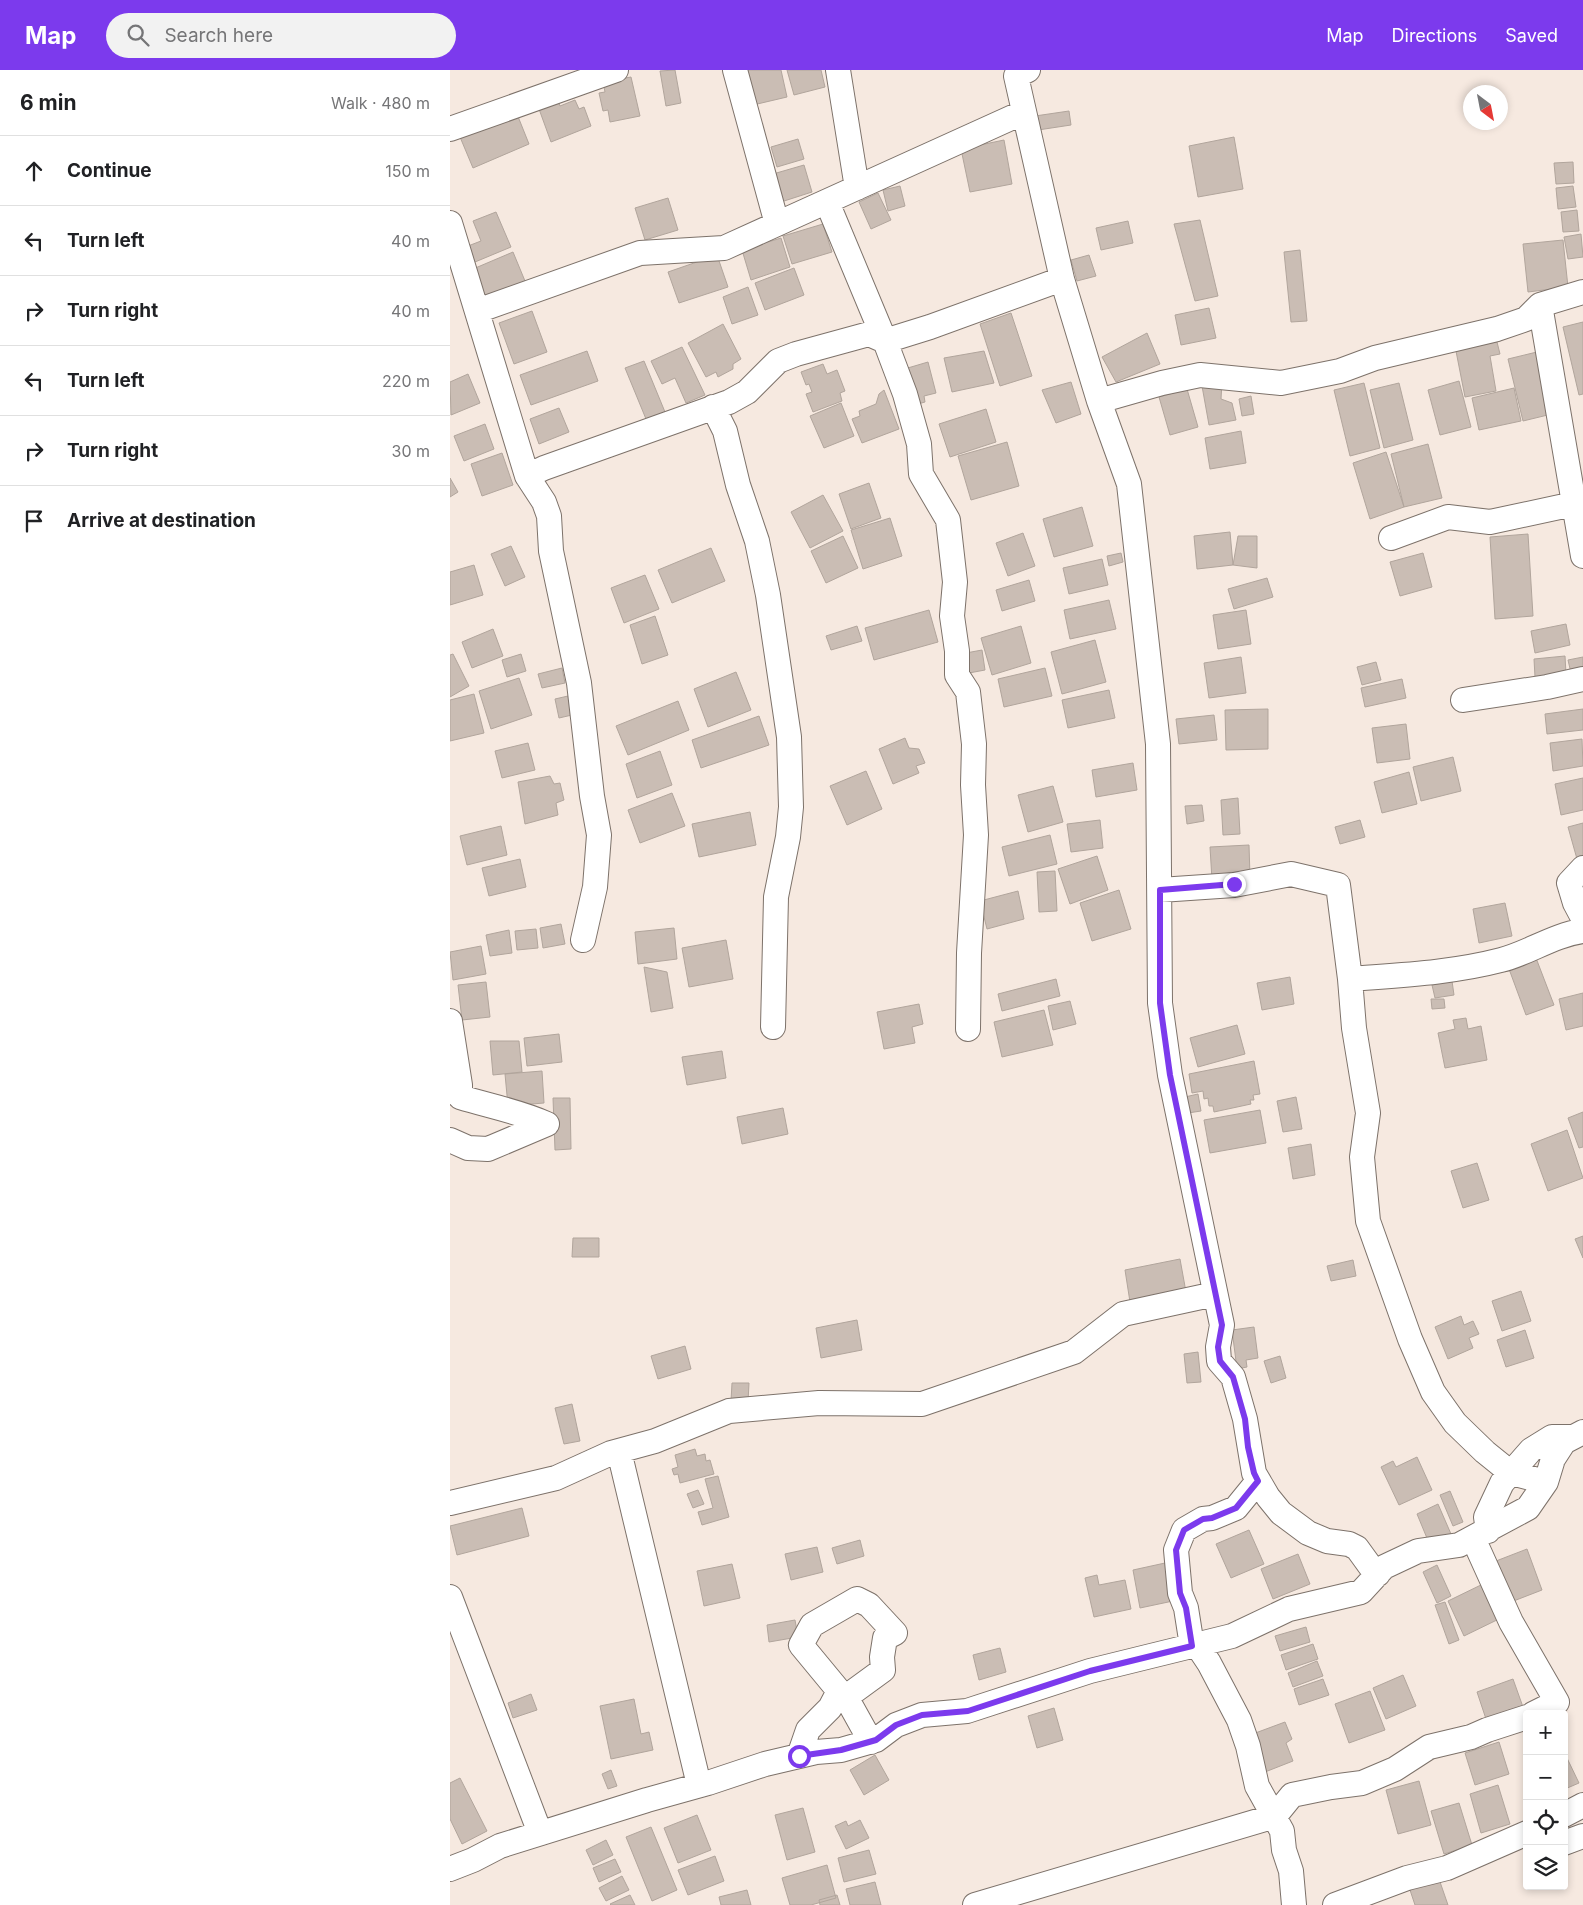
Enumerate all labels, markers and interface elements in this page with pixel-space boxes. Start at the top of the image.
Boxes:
search box [106,13,456,58]
text: Map [25,21,76,50]
icon: search [124,21,152,49]
text: Search here [164,24,273,47]
text: Map [1326,25,1364,46]
text: Directions [1392,25,1477,46]
text: Saved [1505,25,1558,46]
north arrow [1463,85,1508,130]
text: 6 min [20,90,77,115]
text: Walk · 480 m [331,93,430,113]
icon: ahead [20,157,48,185]
text: Continue [67,159,152,182]
text: 150 m [385,161,430,181]
icon: left [20,227,48,255]
text: Turn left [67,229,145,252]
text: 40 m [391,231,430,251]
icon: right [20,297,48,325]
text: Turn right [67,299,158,322]
text: 40 m [391,301,430,321]
icon: left [20,367,48,395]
text: Turn left [67,369,145,392]
text: 220 m [382,371,430,391]
icon: right [20,437,48,465]
text: Turn right [67,439,158,462]
text: 30 m [392,441,430,461]
icon: arrive [20,507,48,535]
text: Arrive at destination [67,509,256,532]
route end [1223,873,1246,896]
map controls [1523,1710,1568,1890]
button: + [1523,1710,1568,1755]
route start [788,1745,811,1768]
button: − [1523,1755,1568,1800]
button: locate [1523,1800,1568,1845]
button: layers [1523,1845,1568,1890]

